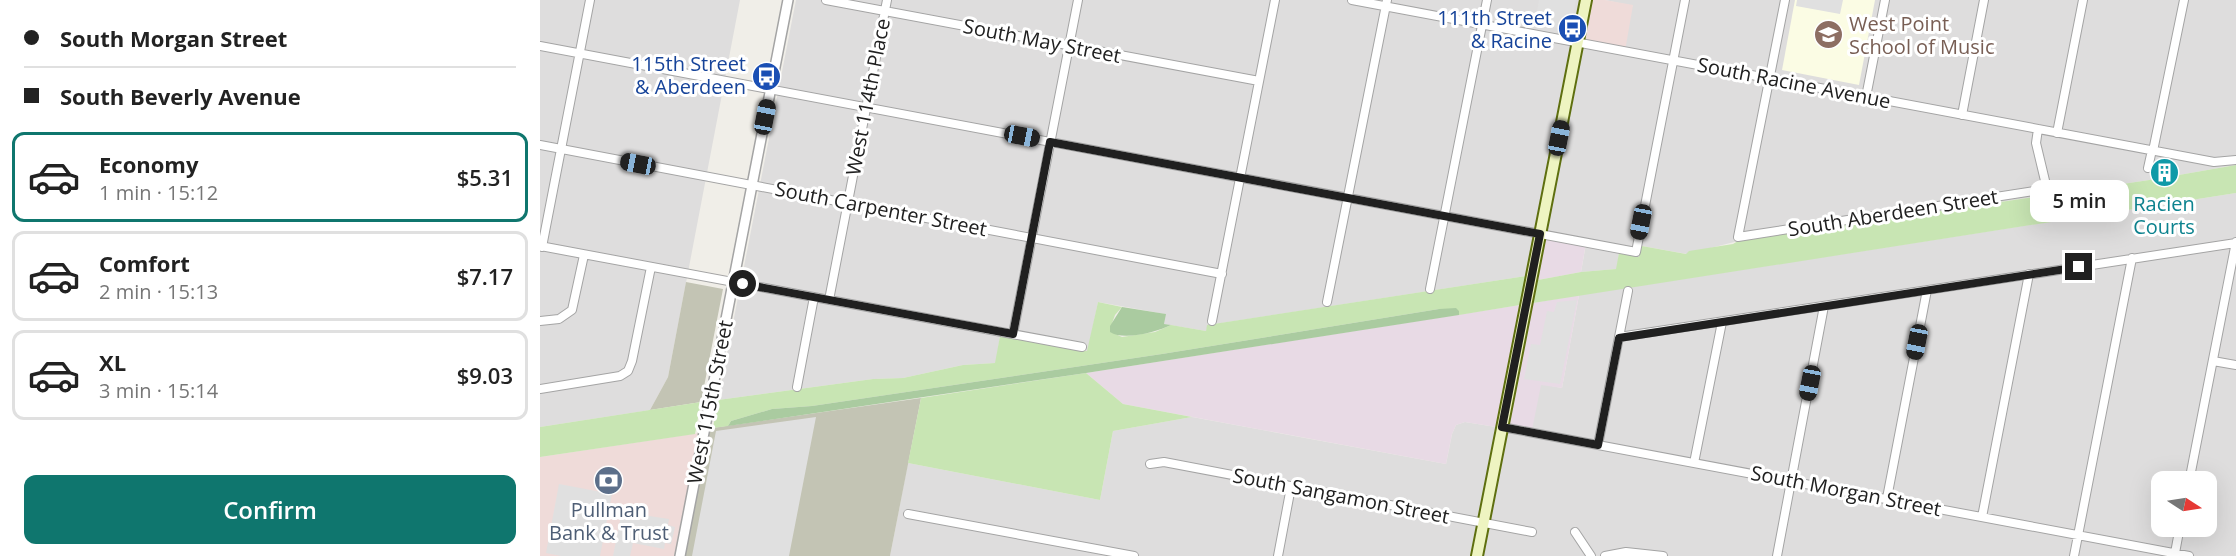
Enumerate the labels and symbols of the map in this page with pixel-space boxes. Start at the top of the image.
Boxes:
place label: 111th Street & Racine [1437,4,1552,54]
place label: West Point School of Music [1849,10,1995,60]
street label: South May Street [961,12,1123,69]
bus stop icon: 111th Street & Racine [1557,13,1589,45]
street label: West 114th Place [839,16,896,178]
school or university icon: West Point School of Music [1812,19,1844,51]
place label: 115th Street & Aberdeen [631,50,746,100]
street label: South Racine Avenue [1695,51,1893,114]
bus stop icon: 115th Street & Aberdeen [751,60,783,92]
car [753,98,777,136]
car [1547,119,1571,157]
car [1003,124,1041,148]
car [619,152,657,176]
building icon: Racien Courts [2148,157,2180,189]
street label: South Carpenter Street [773,175,989,242]
callout: 5 min [2030,180,2128,222]
street label: South Aberdeen Street [1786,183,2000,242]
place label: Racien Courts [2133,190,2195,240]
car [1629,203,1653,241]
route end [2065,253,2092,280]
route start [729,270,756,297]
street label: West 115th Street [680,318,739,486]
car [1905,323,1929,361]
car [1798,364,1822,402]
street label: South Morgan Street [1749,459,1944,522]
street label: South Sangamon Street [1231,461,1452,530]
bank icon: Pullman Bank & Trust [593,464,625,496]
north arrow [2151,471,2217,537]
place label: Pullman Bank & Trust [549,496,669,546]

